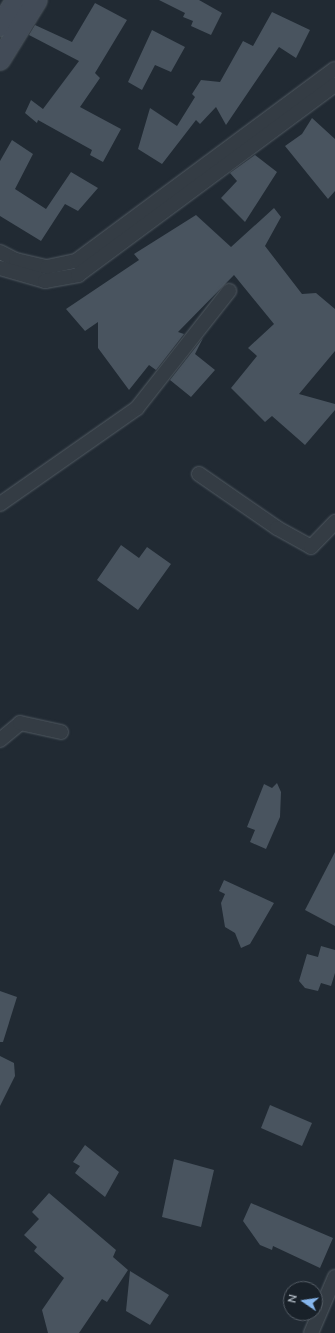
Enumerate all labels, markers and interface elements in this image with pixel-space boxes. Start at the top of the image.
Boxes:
north arrow [283,1281,323,1321]
text: N [285,1293,300,1304]

